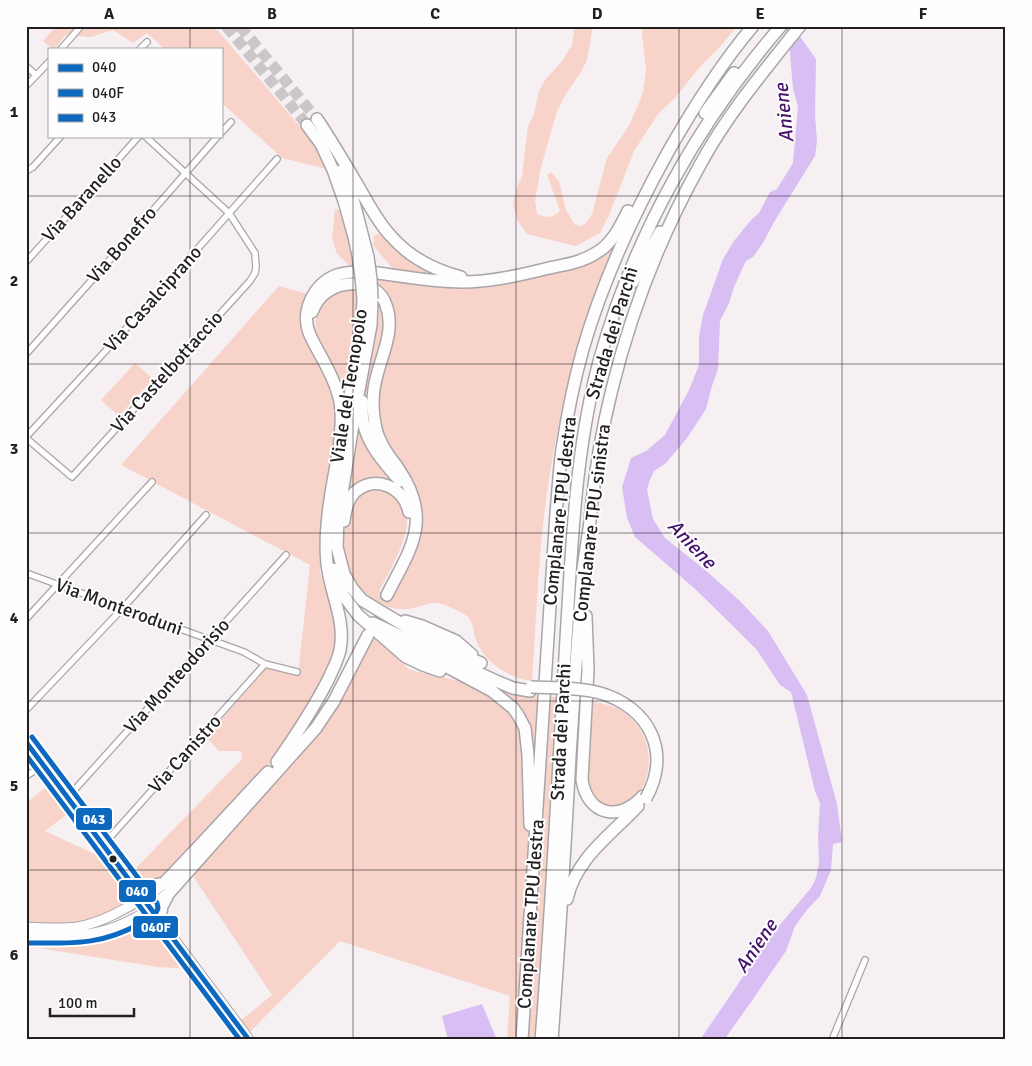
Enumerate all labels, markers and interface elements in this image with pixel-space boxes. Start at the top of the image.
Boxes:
text: A [104,4,115,24]
text: B [267,4,277,24]
text: C [430,4,440,24]
text: D [592,4,603,24]
text: E [755,4,765,24]
text: F [919,4,928,24]
legend [48,48,222,138]
text: 040 [92,58,116,76]
water label: Aniene [768,81,800,144]
text: 040F [92,84,124,102]
text: 1 [10,102,19,122]
text: 043 [92,108,116,126]
street label: Via Baranello [37,151,127,247]
street label: Via Bonefro [82,201,162,288]
street label: Via Casalciprano [99,241,207,357]
street label: Strada dei Parchi [580,264,644,402]
text: 2 [10,271,18,291]
street label: Via Castelbottaccio [106,306,228,438]
street label: Viale del Tecnopolo [325,307,373,465]
street label: Complanare TPU destra [538,415,582,607]
street label: Complanare TPU sinistra [568,423,616,623]
text: 3 [10,439,18,459]
water label: Aniene [662,514,722,575]
street label: Via Monteroduni [52,573,186,641]
text: 4 [10,608,19,628]
street label: Via Monteodorisio [119,613,235,739]
street label: Strada dei Parchi [545,663,577,801]
street label: Via Canistro [143,710,227,798]
text: 5 [10,776,18,796]
line badge: 043 [75,807,113,831]
text: 043 [83,811,105,828]
street label: Complanare TPU destra [512,818,550,1010]
unlabelled marker [108,854,118,864]
line badge: 040 [118,879,157,903]
text: 040 [126,883,149,900]
water label: Aniene [729,914,784,978]
line badge: 040F [132,915,179,939]
text: 040F [141,919,172,936]
text: 6 [10,945,19,965]
scale bar [50,986,134,1018]
text: 100 m [58,994,98,1012]

